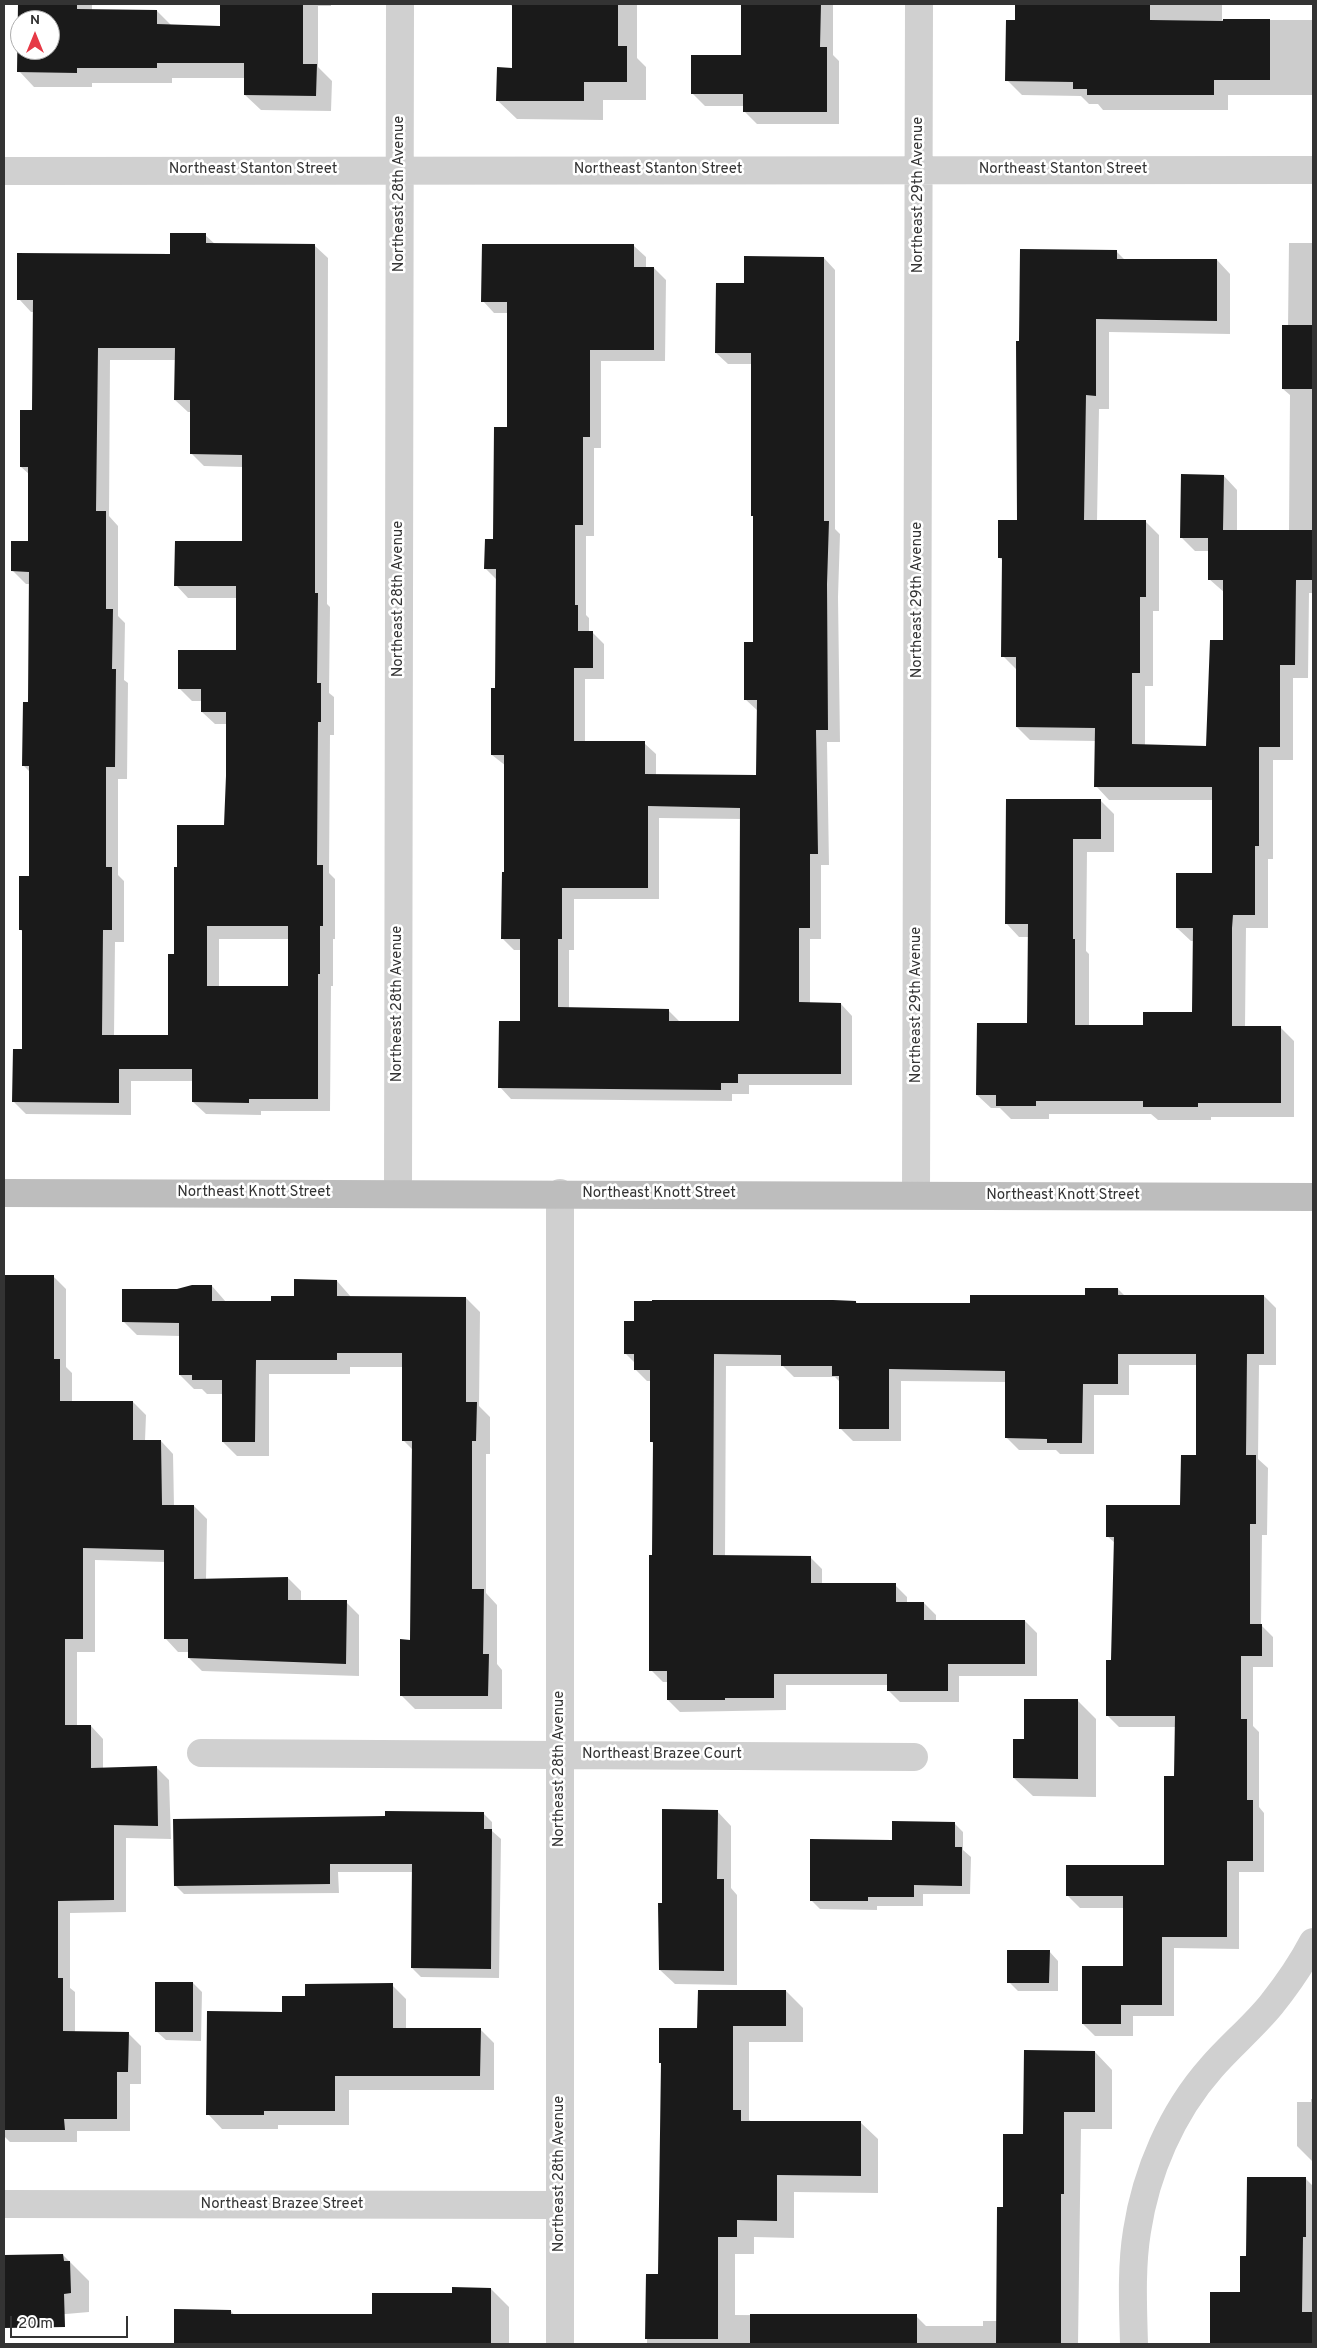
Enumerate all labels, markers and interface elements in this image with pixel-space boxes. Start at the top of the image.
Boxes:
north arrow [10,10,60,60]
text: N [30,12,40,29]
street label: Northeast 28th Avenue [391,116,409,272]
street label: Northeast 29th Avenue [910,117,928,273]
street label: Northeast Stanton Street [169,161,337,179]
street label: Northeast Stanton Street [574,161,742,179]
street label: Northeast Stanton Street [979,161,1147,179]
street label: Northeast 28th Avenue [390,521,408,677]
street label: Northeast 29th Avenue [909,522,927,678]
street label: Northeast 28th Avenue [389,926,407,1082]
street label: Northeast 29th Avenue [908,927,926,1083]
street label: Northeast Knott Street [177,1184,331,1202]
street label: Northeast Knott Street [582,1185,736,1203]
street label: Northeast Knott Street [986,1187,1140,1205]
street label: Northeast 28th Avenue [551,1691,569,1847]
street label: Northeast Brazee Court [582,1746,742,1764]
street label: Northeast 28th Avenue [551,2096,569,2252]
street label: Northeast Brazee Street [201,2196,363,2214]
scale bar [12,2306,130,2338]
text: 20 m [18,2315,53,2334]

